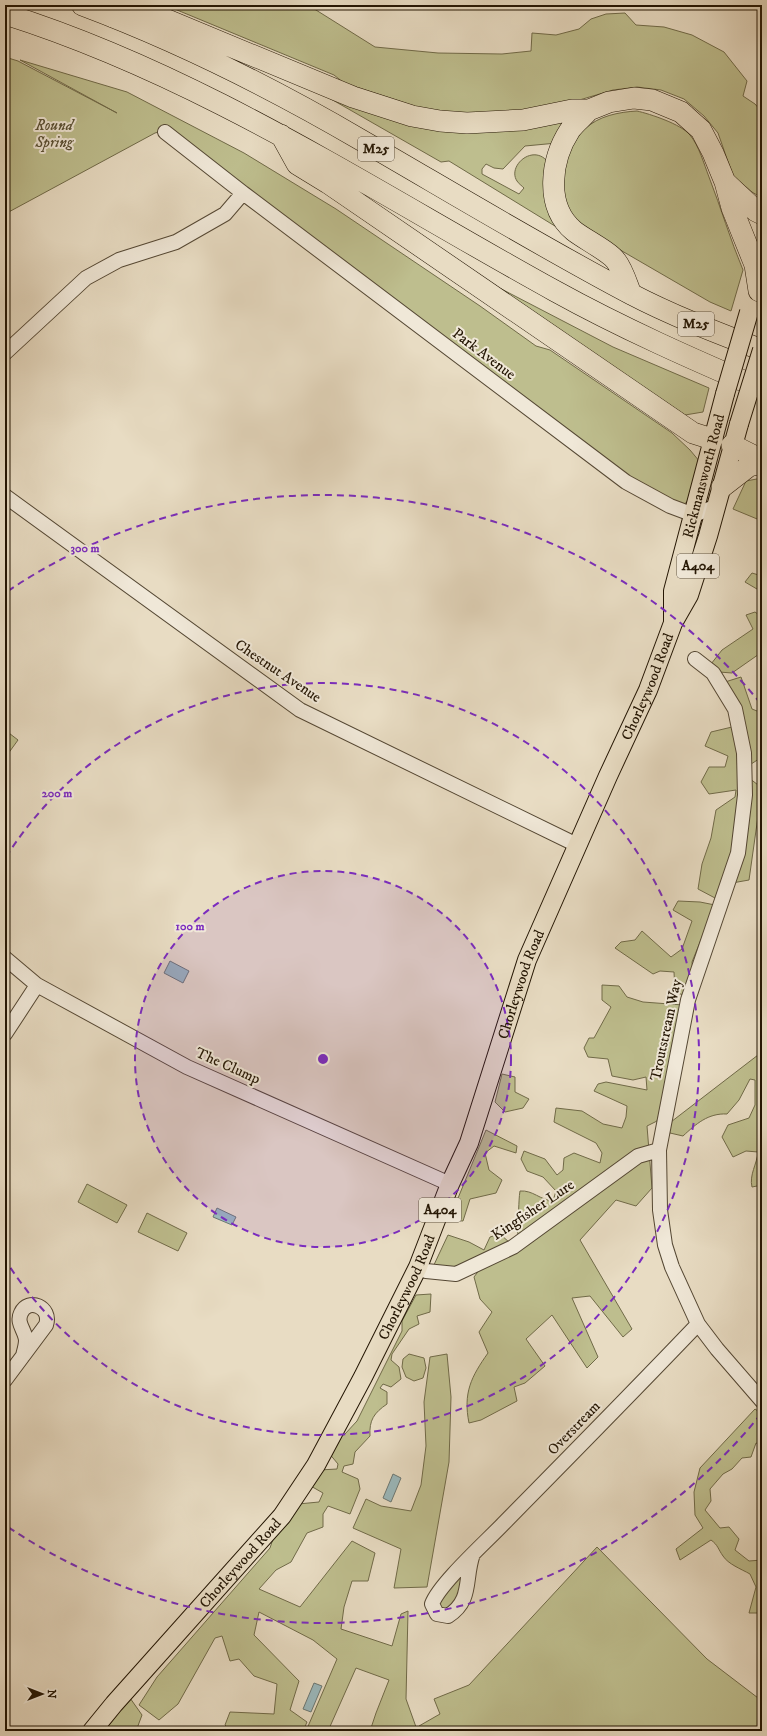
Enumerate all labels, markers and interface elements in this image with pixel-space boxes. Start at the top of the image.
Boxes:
park label: Round Spring [34,116,76,152]
road number: M25 [358,137,394,161]
road number: M25 [678,312,714,336]
street label: Park Avenue [449,324,519,384]
street label: Rickmansworth Road [678,411,729,540]
text: 300 m [71,541,99,556]
road number: A404 [677,554,719,578]
street label: Chorleywood Road [617,630,678,743]
street label: Chestnut Avenue [231,635,325,707]
text: 200 m [42,786,72,801]
text: 100 m [176,919,204,934]
street label: Chorleywood Road [493,926,549,1041]
street label: Troutstream Way [646,977,686,1083]
street label: The Clump [193,1043,264,1089]
centre of rings [316,1052,330,1066]
street label: Kingfisher Lure [488,1175,578,1245]
road number: A404 [419,1198,461,1222]
street label: Chorleywood Road [374,1231,439,1343]
street label: Overstream [543,1397,605,1459]
street label: Chorleywood Road [195,1514,286,1612]
north arrow [22,1674,62,1714]
text: N [44,1689,58,1699]

